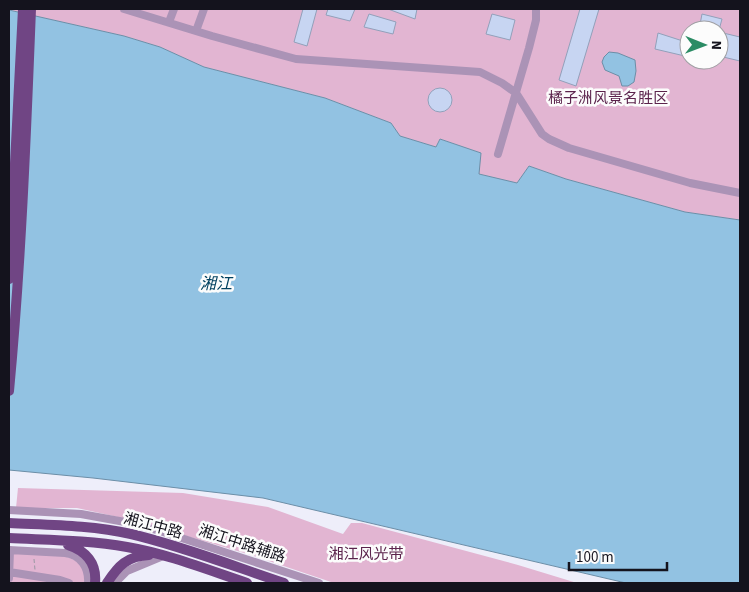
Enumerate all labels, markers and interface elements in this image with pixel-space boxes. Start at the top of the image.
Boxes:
north arrow [679,20,729,70]
text: N [706,40,726,50]
park label: 橘子洲风景名胜区 [548,88,668,109]
water label: 湘江 [200,273,234,295]
street label: 湘江中路 [121,508,185,544]
street label: 湘江中路辅路 [196,520,288,568]
scale bar [569,540,666,572]
park label: 湘江风光带 [328,544,404,565]
text: 100 m [576,547,614,568]

